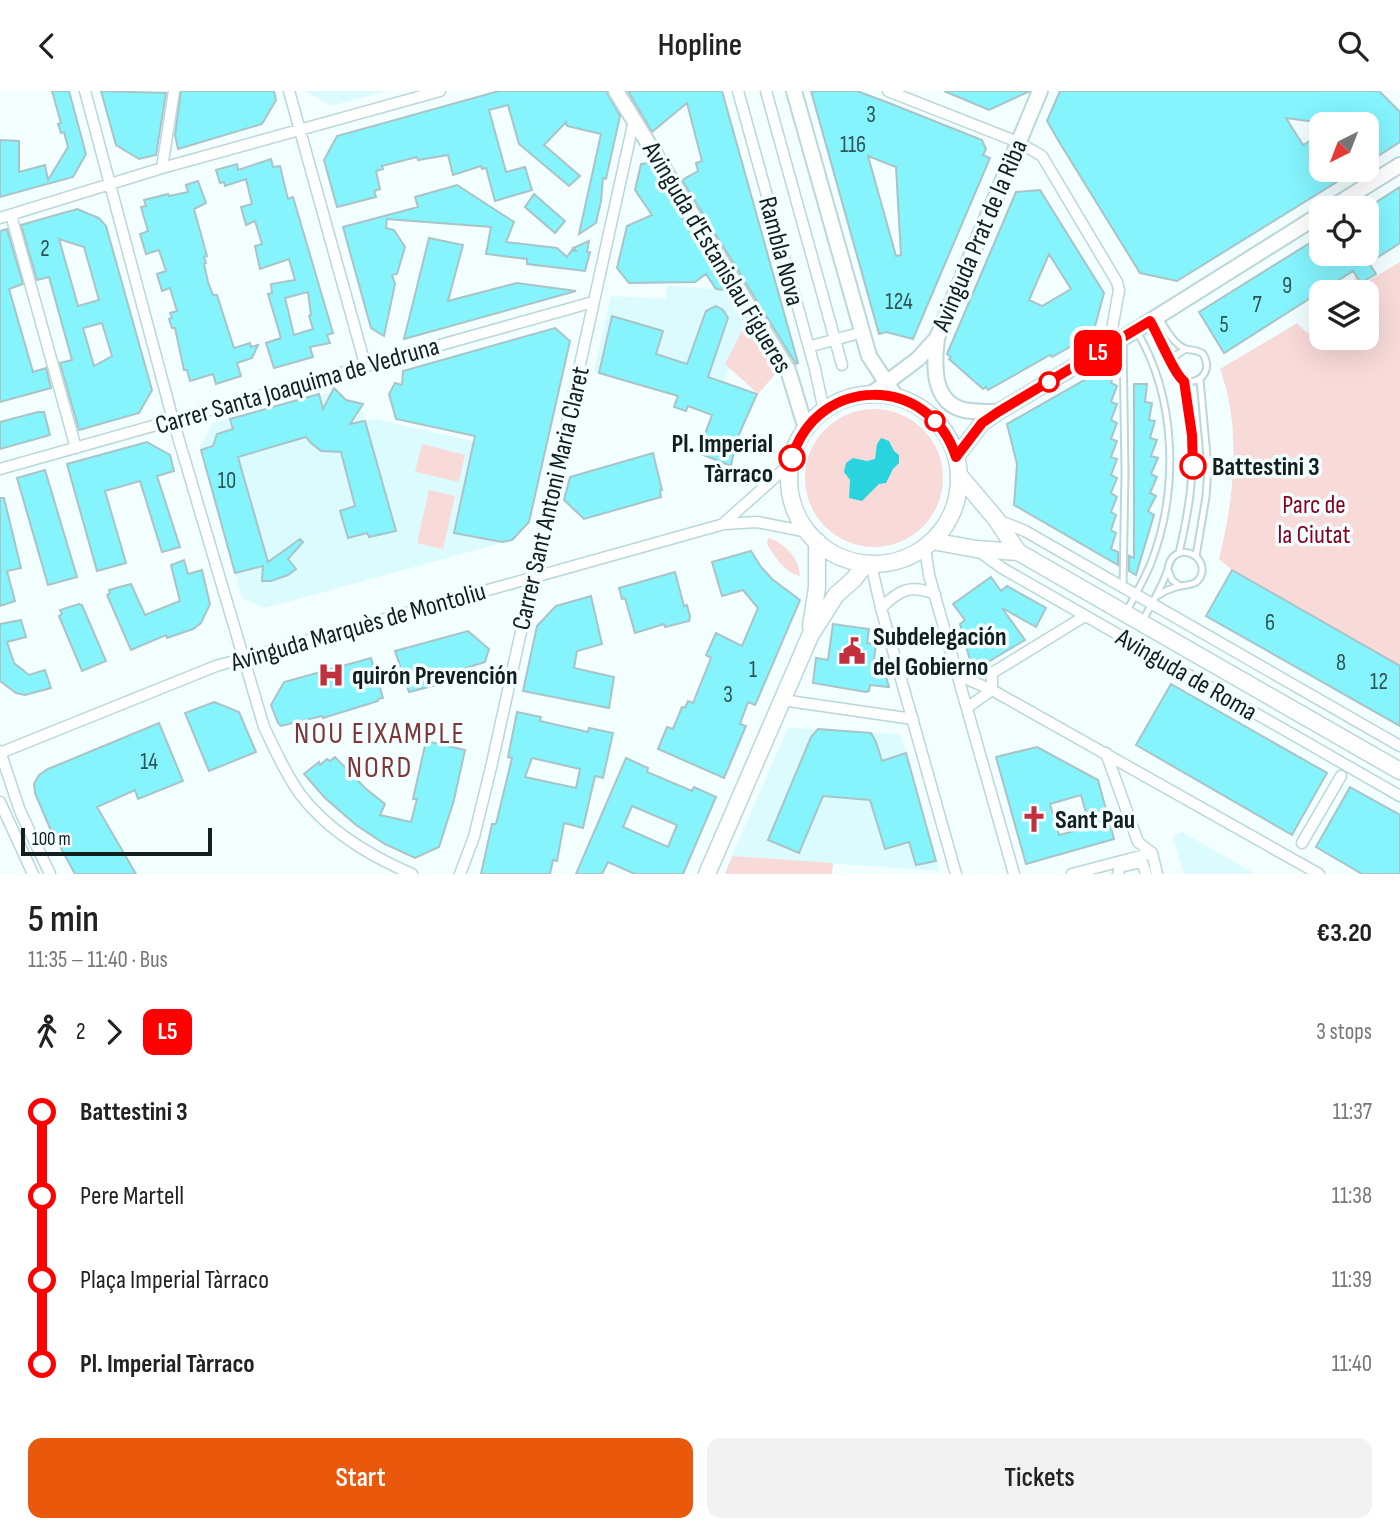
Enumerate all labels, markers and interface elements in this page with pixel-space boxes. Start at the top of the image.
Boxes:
text: Hopline [658,26,742,65]
icon: back [28,27,66,65]
icon: search [1334,27,1372,65]
house number: 3 [866,101,876,129]
north arrow [1309,112,1379,182]
map controls [1309,112,1379,350]
house number: 116 [840,131,866,159]
street label: Avinguda Prat de la Riba [926,135,1035,337]
street label: Avinguda d'Estanislau Figueres [635,136,798,379]
street label: Rambla Nova [751,193,810,309]
button: locate [1309,196,1379,266]
house number: 2 [40,235,50,263]
house number: 9 [1282,272,1292,300]
button: layers [1309,280,1379,350]
house number: 124 [885,288,913,316]
house number: 7 [1252,291,1262,319]
house number: 5 [1219,311,1229,339]
line badge: L5 [1066,330,1130,376]
street label: Carrer Santa Joaquima de Vedruna [152,331,443,442]
text: L5 [1088,338,1108,367]
street label: Carrer Sant Antoni Maria Claret [506,363,597,633]
unlabelled marker [1039,372,1059,392]
unlabelled marker [925,411,945,431]
place label: Pl. Imperial Tàrraco [671,429,773,490]
marker: Pl. Imperial Tàrraco [779,445,805,471]
place label: Battestini 3 [1212,452,1320,483]
marker: Battestini 3 [1180,453,1206,479]
house number: 10 [218,467,236,495]
park label: Parc de la Ciutat [1277,490,1351,551]
street label: Avinguda Marquès de Montoliu [226,576,489,679]
house number: 6 [1265,609,1275,637]
place label: Subdelegación del Gobierno [873,622,1007,683]
street label: Avinguda de Roma [1109,622,1262,728]
public building icon: Subdelegación del Gobierno [837,636,867,666]
house number: 8 [1336,649,1346,677]
house number: 1 [749,656,757,684]
hospital icon: quirón Prevención [316,660,346,690]
place label: quirón Prevención [352,661,517,692]
house number: 12 [1370,668,1388,696]
house number: 3 [723,681,733,709]
district label: NOU EIXAMPLE NORD [294,716,466,786]
house number: 14 [140,748,158,776]
church icon: Sant Pau [1019,804,1049,834]
place label: Sant Pau [1055,805,1135,836]
scale bar [21,825,212,857]
text: 100 m [32,828,71,851]
text: 5 min [28,897,99,942]
text: €3.20 [1316,918,1372,949]
text: 11:35 – 11:40 · Bus [28,946,168,974]
icon: walk [28,1013,66,1051]
icon: forward [95,1013,133,1051]
text: L5 [157,1017,178,1046]
text: 2 [76,1018,85,1046]
text: 3 stops [1316,1018,1372,1046]
text: Battestini 3 [80,1097,188,1128]
text: 11:37 [1333,1098,1372,1126]
text: Pere Martell [80,1181,184,1212]
text: 11:38 [1332,1182,1372,1210]
text: Plaça Imperial Tàrraco [80,1265,269,1296]
text: 11:39 [1332,1266,1372,1294]
text: Pl. Imperial Tàrraco [80,1349,255,1380]
text: 11:40 [1332,1350,1372,1378]
button: Start [28,1438,693,1518]
button: Tickets [707,1438,1372,1518]

